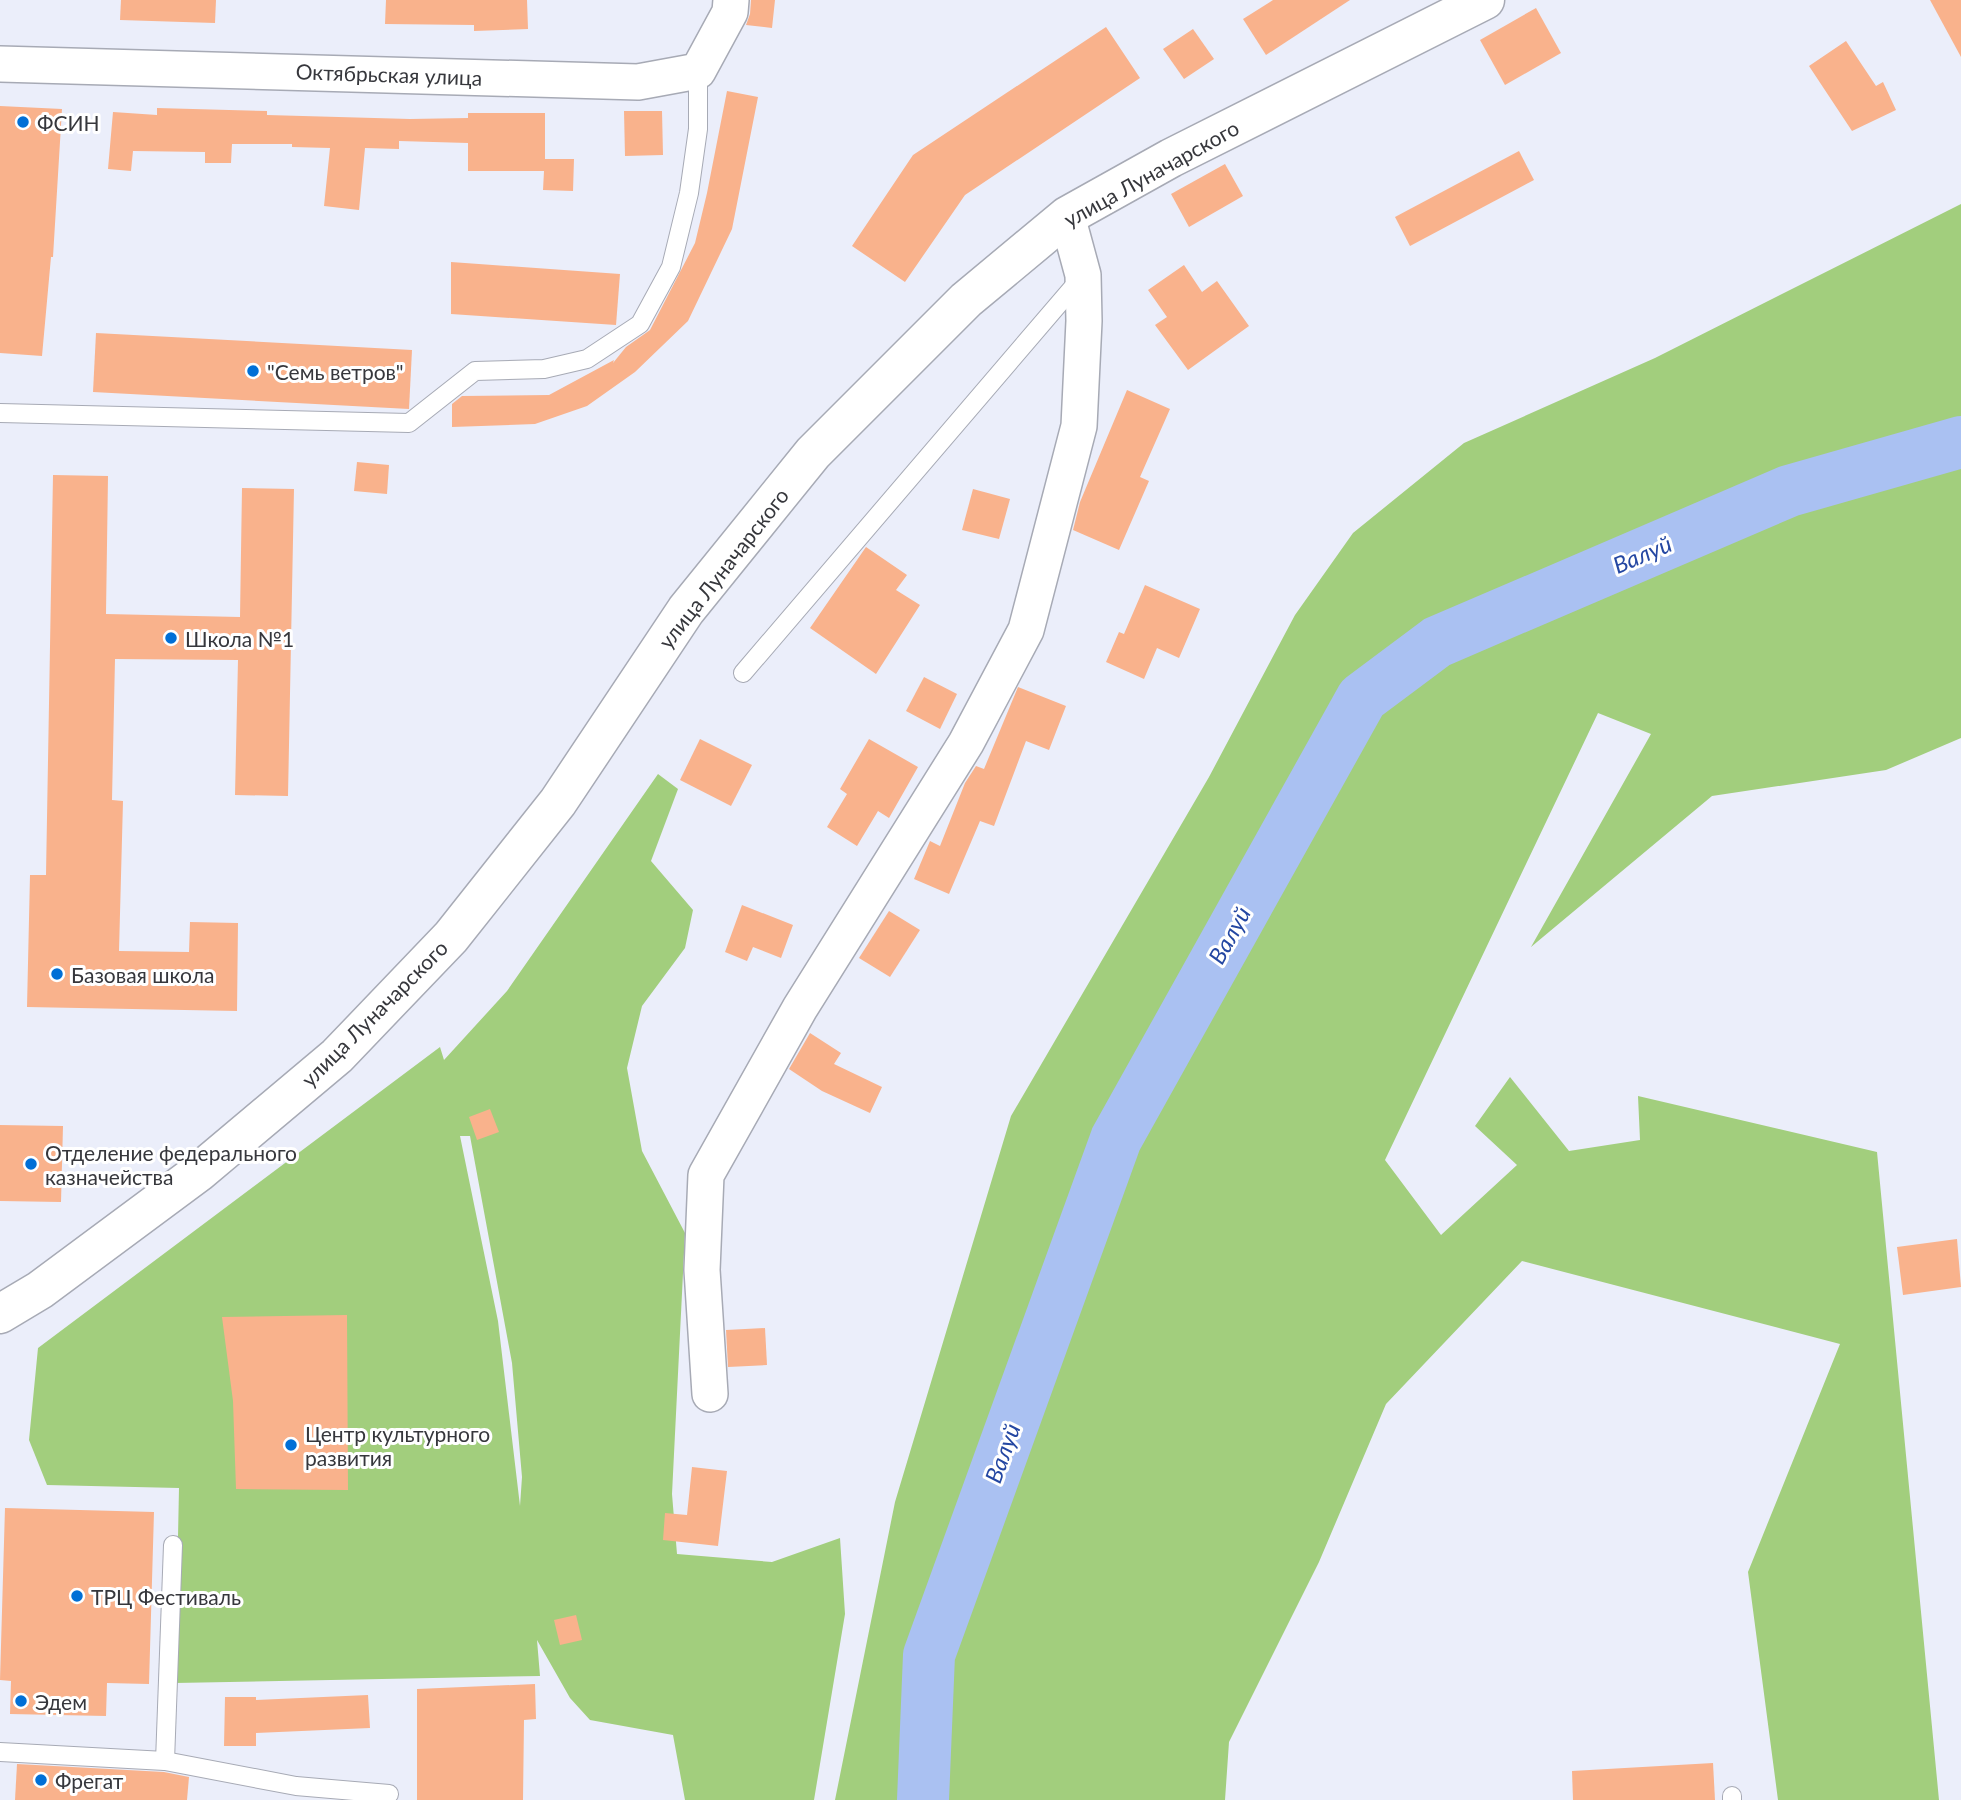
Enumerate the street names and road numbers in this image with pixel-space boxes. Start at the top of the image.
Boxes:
street label: Октябрьская улица [295,58,483,90]
street label: улица Луначарского [1059,114,1243,232]
street label: улица Луначарского [653,483,793,653]
street label: улица Луначарского [296,935,452,1091]

